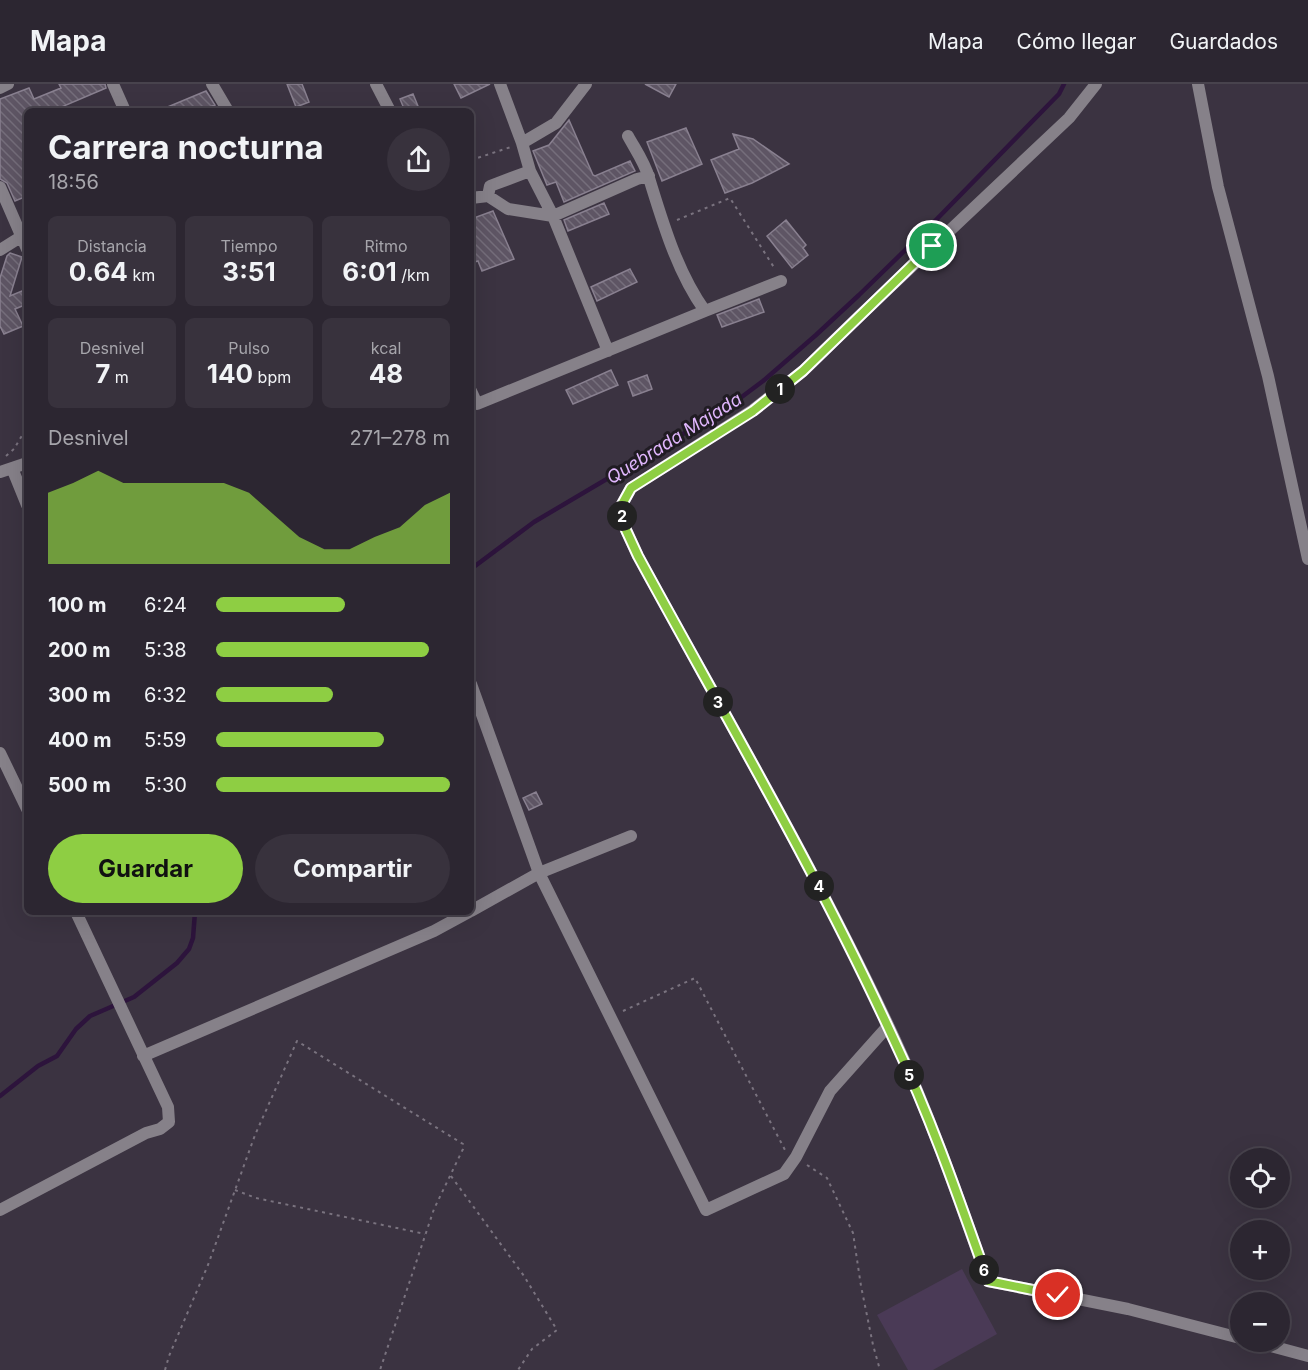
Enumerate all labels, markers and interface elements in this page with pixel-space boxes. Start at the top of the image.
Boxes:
text: Mapa [30,24,107,58]
text: Mapa [928,29,984,54]
text: Cómo llegar [1017,29,1136,54]
text: Guardados [1169,29,1278,54]
text: Carrera nocturna [48,127,324,167]
button: share [387,128,450,191]
text: 18:56 [48,170,99,194]
pin [906,220,957,271]
icon: arrive [915,229,948,262]
text: Distancia [77,236,147,256]
text: Tiempo [221,236,277,256]
text: Ritmo [364,236,408,256]
text: 0.64 [69,256,128,287]
text: 3:51 [222,256,276,287]
text: 6:01 [342,256,397,287]
text: km [128,265,155,285]
text: /km [397,265,430,285]
text: Desnivel [80,338,144,358]
text: Pulso [228,338,270,358]
text: kcal [371,338,401,358]
text: 7 [95,358,110,389]
text: 140 [207,358,253,389]
text: 48 [369,358,403,389]
text: m [110,367,129,387]
text: bpm [253,367,291,387]
pin: 1 [765,374,795,404]
text: 1 [777,379,783,399]
water label: Quebrada Majada [603,388,745,488]
text: Desnivel [48,426,129,450]
text: 271–278 m [350,426,450,450]
pin: 2 [607,501,637,531]
text: 2 [617,506,627,526]
text: 100 m [48,593,107,617]
text: 6:24 [144,593,187,617]
text: 200 m [48,638,111,662]
text: 5:38 [144,638,187,662]
text: 300 m [48,683,111,707]
text: 6:32 [144,683,187,707]
pin: 3 [703,687,733,717]
text: 3 [713,692,723,712]
text: 400 m [48,728,112,752]
text: 5:59 [144,728,186,752]
text: 500 m [48,773,111,797]
text: 5:30 [144,773,187,797]
button: Guardar [48,834,243,903]
button: Compartir [255,834,450,903]
pin: 4 [804,871,834,901]
text: 4 [814,876,824,896]
pin: 5 [894,1060,924,1090]
text: 5 [904,1065,914,1085]
map controls [1230,1148,1290,1352]
button: locate [1230,1148,1290,1208]
button: + [1230,1220,1290,1280]
pin: 6 [969,1255,999,1285]
text: 6 [979,1260,989,1280]
pin [1032,1269,1083,1320]
icon: check [1041,1278,1074,1311]
button: − [1230,1292,1290,1352]

